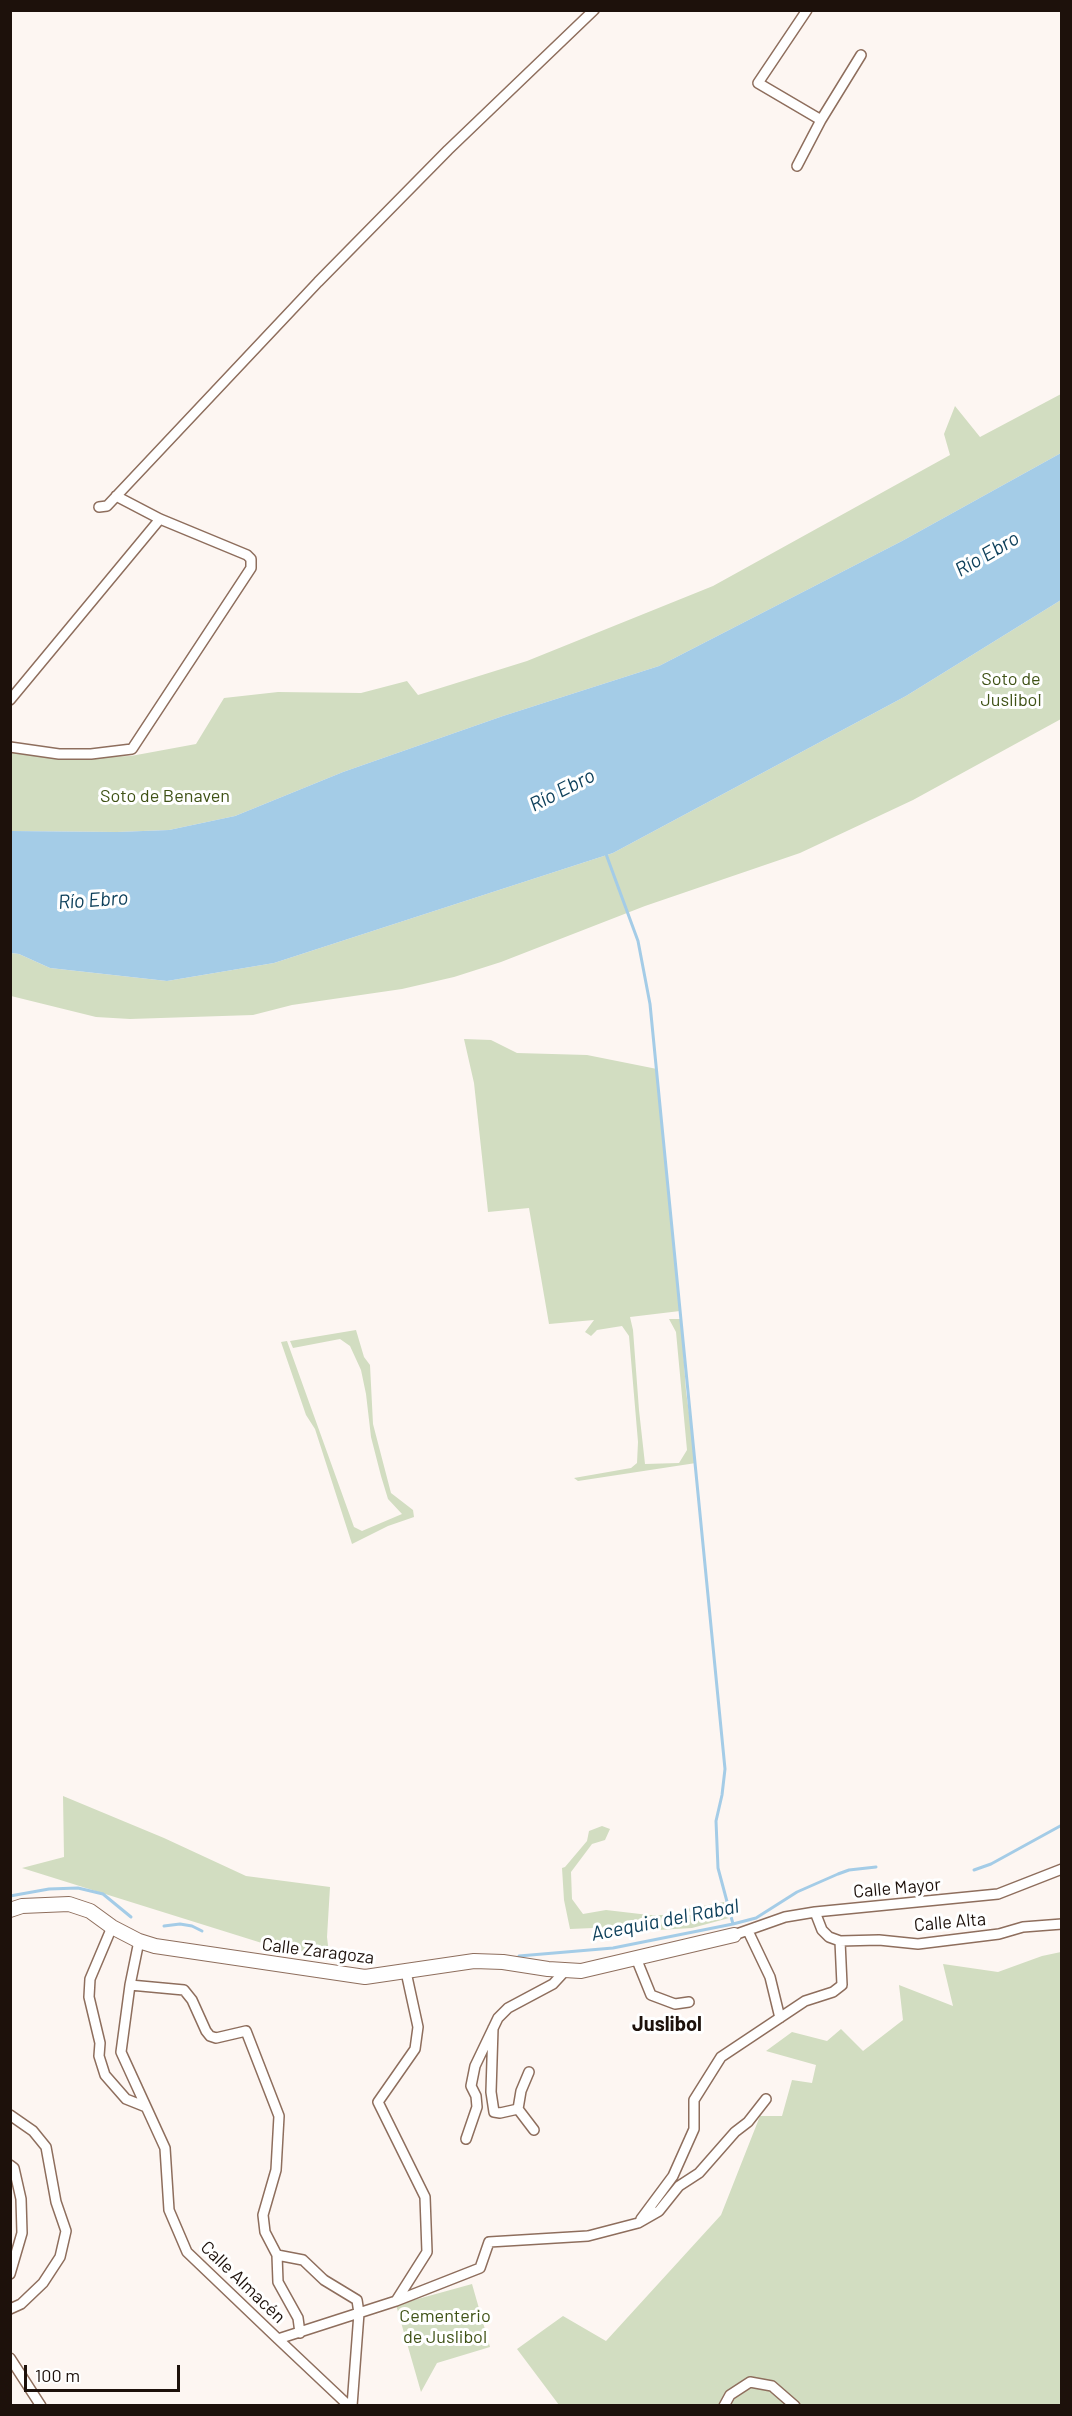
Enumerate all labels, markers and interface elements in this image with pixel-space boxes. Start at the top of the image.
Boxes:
water label: Río Ebro [951,526,1023,582]
park label: Soto de Juslibol [980,668,1042,710]
water label: Río Ebro [525,763,599,817]
park label: Soto de Benaven [100,785,230,807]
water label: Río Ebro [57,886,129,914]
street label: Calle Mayor [852,1873,942,1903]
water label: Acequia del Rabal [589,1894,741,1946]
street label: Calle Alta [913,1908,987,1936]
street label: Calle Zaragoza [261,1933,375,1969]
district label: Juslibol [632,2012,702,2036]
street label: Calle Almacén [196,2236,290,2328]
park label: Cementerio de Juslibol [399,2305,491,2348]
scale bar [27,2353,183,2391]
text: 100 m [35,2364,80,2386]

